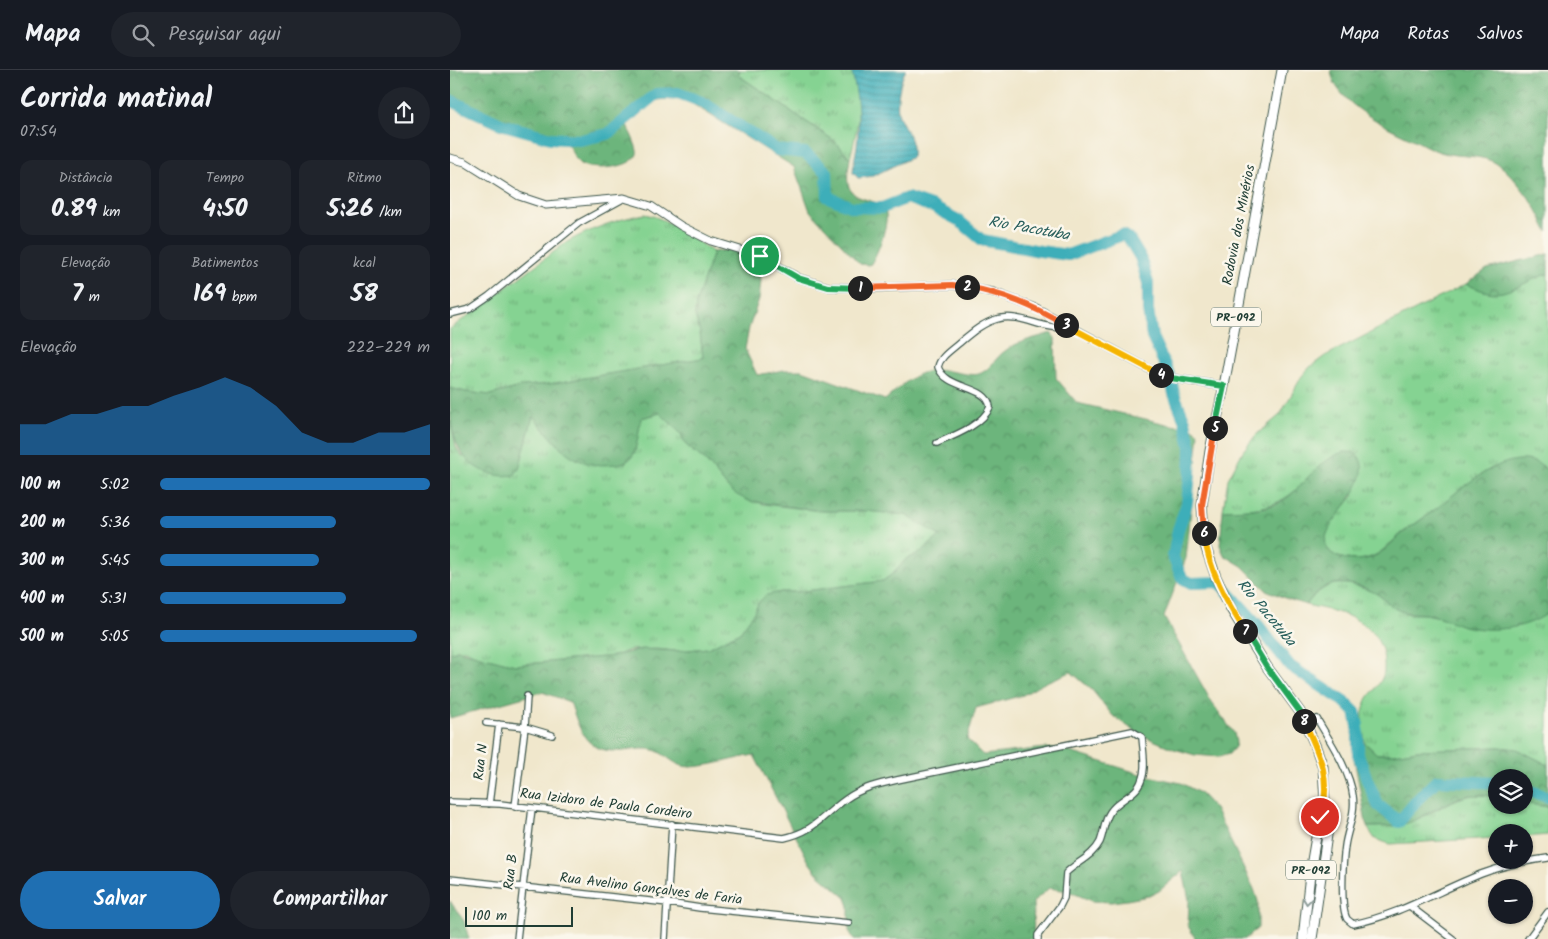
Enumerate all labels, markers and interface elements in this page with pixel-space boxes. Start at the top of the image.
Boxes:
search box [111,12,461,57]
text: Mapa [25,15,81,54]
text: Pesquisar aqui [169,20,281,50]
text: Mapa [1340,20,1379,49]
text: Rotas [1407,20,1449,49]
text: Salvos [1477,20,1523,49]
icon: search [129,21,157,49]
text: Corrida matinal [20,77,212,122]
button: share [378,87,430,139]
text: 07:54 [20,119,57,144]
street label: Rodovia dos Minérios [1217,163,1261,287]
text: Distância [59,167,113,189]
text: Tempo [206,167,244,189]
text: Ritmo [347,167,382,189]
text: 0.89 [51,189,97,229]
text: 4:50 [202,189,248,229]
text: 5:26 [327,189,374,229]
text: km [97,201,120,223]
text: /km [374,201,402,223]
water label: Rio Pacotuba [987,210,1072,248]
pin [739,235,781,277]
icon: arrive [746,242,774,270]
text: Elevação [61,252,110,274]
text: Batimentos [192,252,258,274]
text: kcal [353,252,376,274]
text: 7 [71,274,83,314]
text: 169 [193,274,226,314]
text: 58 [351,274,378,314]
pin: 2 [954,274,980,300]
pin: 1 [848,276,872,300]
text: 2 [963,276,972,298]
text: 1 [858,277,863,299]
text: m [83,286,100,308]
text: bpm [226,286,257,308]
road number: PR-092 [1211,308,1261,326]
pin: 3 [1054,312,1078,338]
text: 3 [1063,314,1070,336]
text: Elevação [20,335,77,360]
text: 222–229 m [347,335,430,360]
pin: 4 [1148,362,1174,388]
text: 4 [1158,364,1165,386]
pin: 5 [1202,416,1228,440]
text: 5 [1212,417,1219,439]
text: 100 m [20,472,61,497]
text: 5:02 [100,472,130,497]
text: 200 m [20,510,65,535]
text: 5:36 [100,510,131,535]
pin: 6 [1192,520,1216,546]
text: 6 [1201,522,1208,544]
text: 300 m [20,548,64,573]
text: 5:45 [100,548,130,573]
water label: Rio Pacotuba [1231,574,1302,653]
text: 400 m [20,586,64,611]
text: 5:31 [100,586,127,611]
pin: 7 [1232,618,1258,644]
text: 7 [1242,620,1249,642]
text: 500 m [20,624,64,649]
text: 5:05 [100,624,129,649]
pin: 8 [1292,708,1316,734]
text: 8 [1300,710,1309,732]
street label: Rua N [468,742,494,781]
map controls [1488,769,1533,924]
button: layers [1488,769,1533,814]
street label: Rua Izidoro de Paula Cordeiro [519,783,693,825]
pin [1299,796,1341,838]
icon: check [1306,803,1334,831]
button: + [1488,824,1533,869]
street label: Rua B [498,853,524,891]
road number: PR-092 [1286,860,1336,880]
street label: Rua Avelino Gonçalves de Faria [558,867,744,911]
button: Salvar [20,871,220,929]
button: Compartilhar [230,871,430,929]
button: − [1488,879,1533,924]
one-way arrow [1302,898,1313,906]
scale bar [465,904,572,927]
text: 100 m [472,905,507,927]

